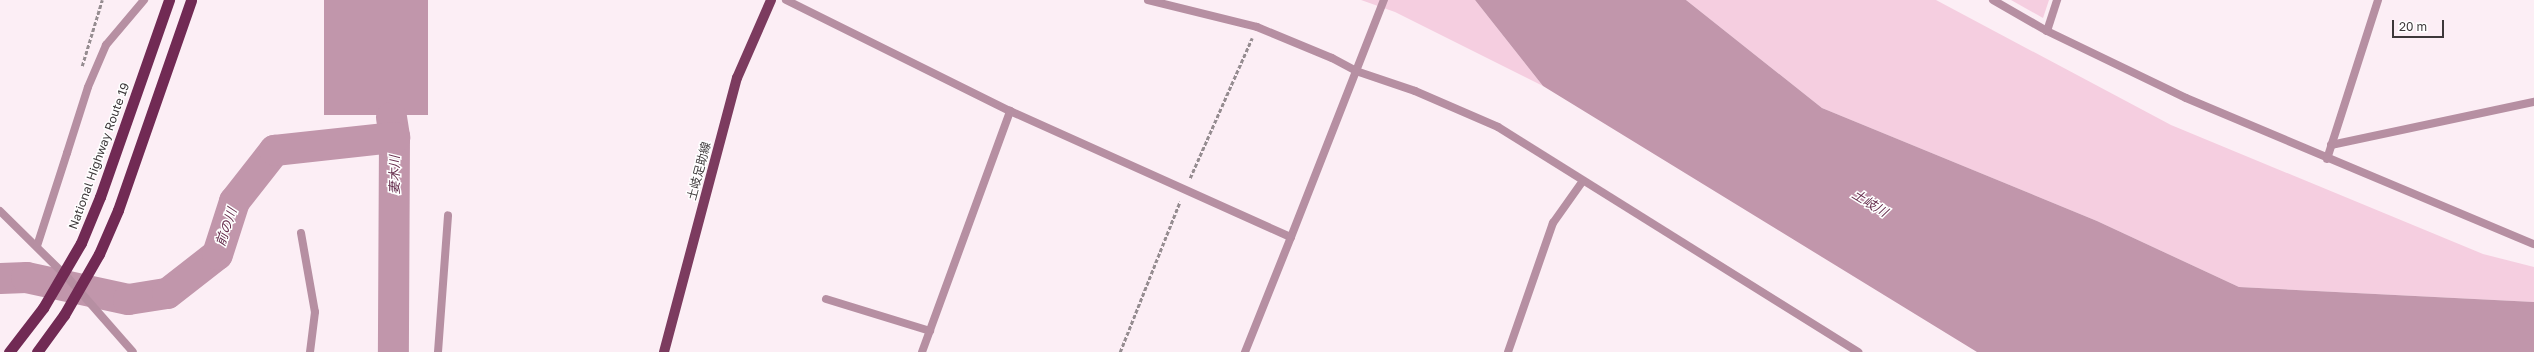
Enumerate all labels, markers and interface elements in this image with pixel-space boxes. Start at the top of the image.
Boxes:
scale bar [2394,12,2446,38]
text: 20 m [2399,19,2427,34]
street label: National Highway Route 19 [66,81,132,231]
street label: 土岐足助線 [684,140,714,202]
water label: 妻木川 [386,156,402,194]
water label: 土岐川 [1849,186,1891,220]
water label: 前の川 [212,206,240,248]

